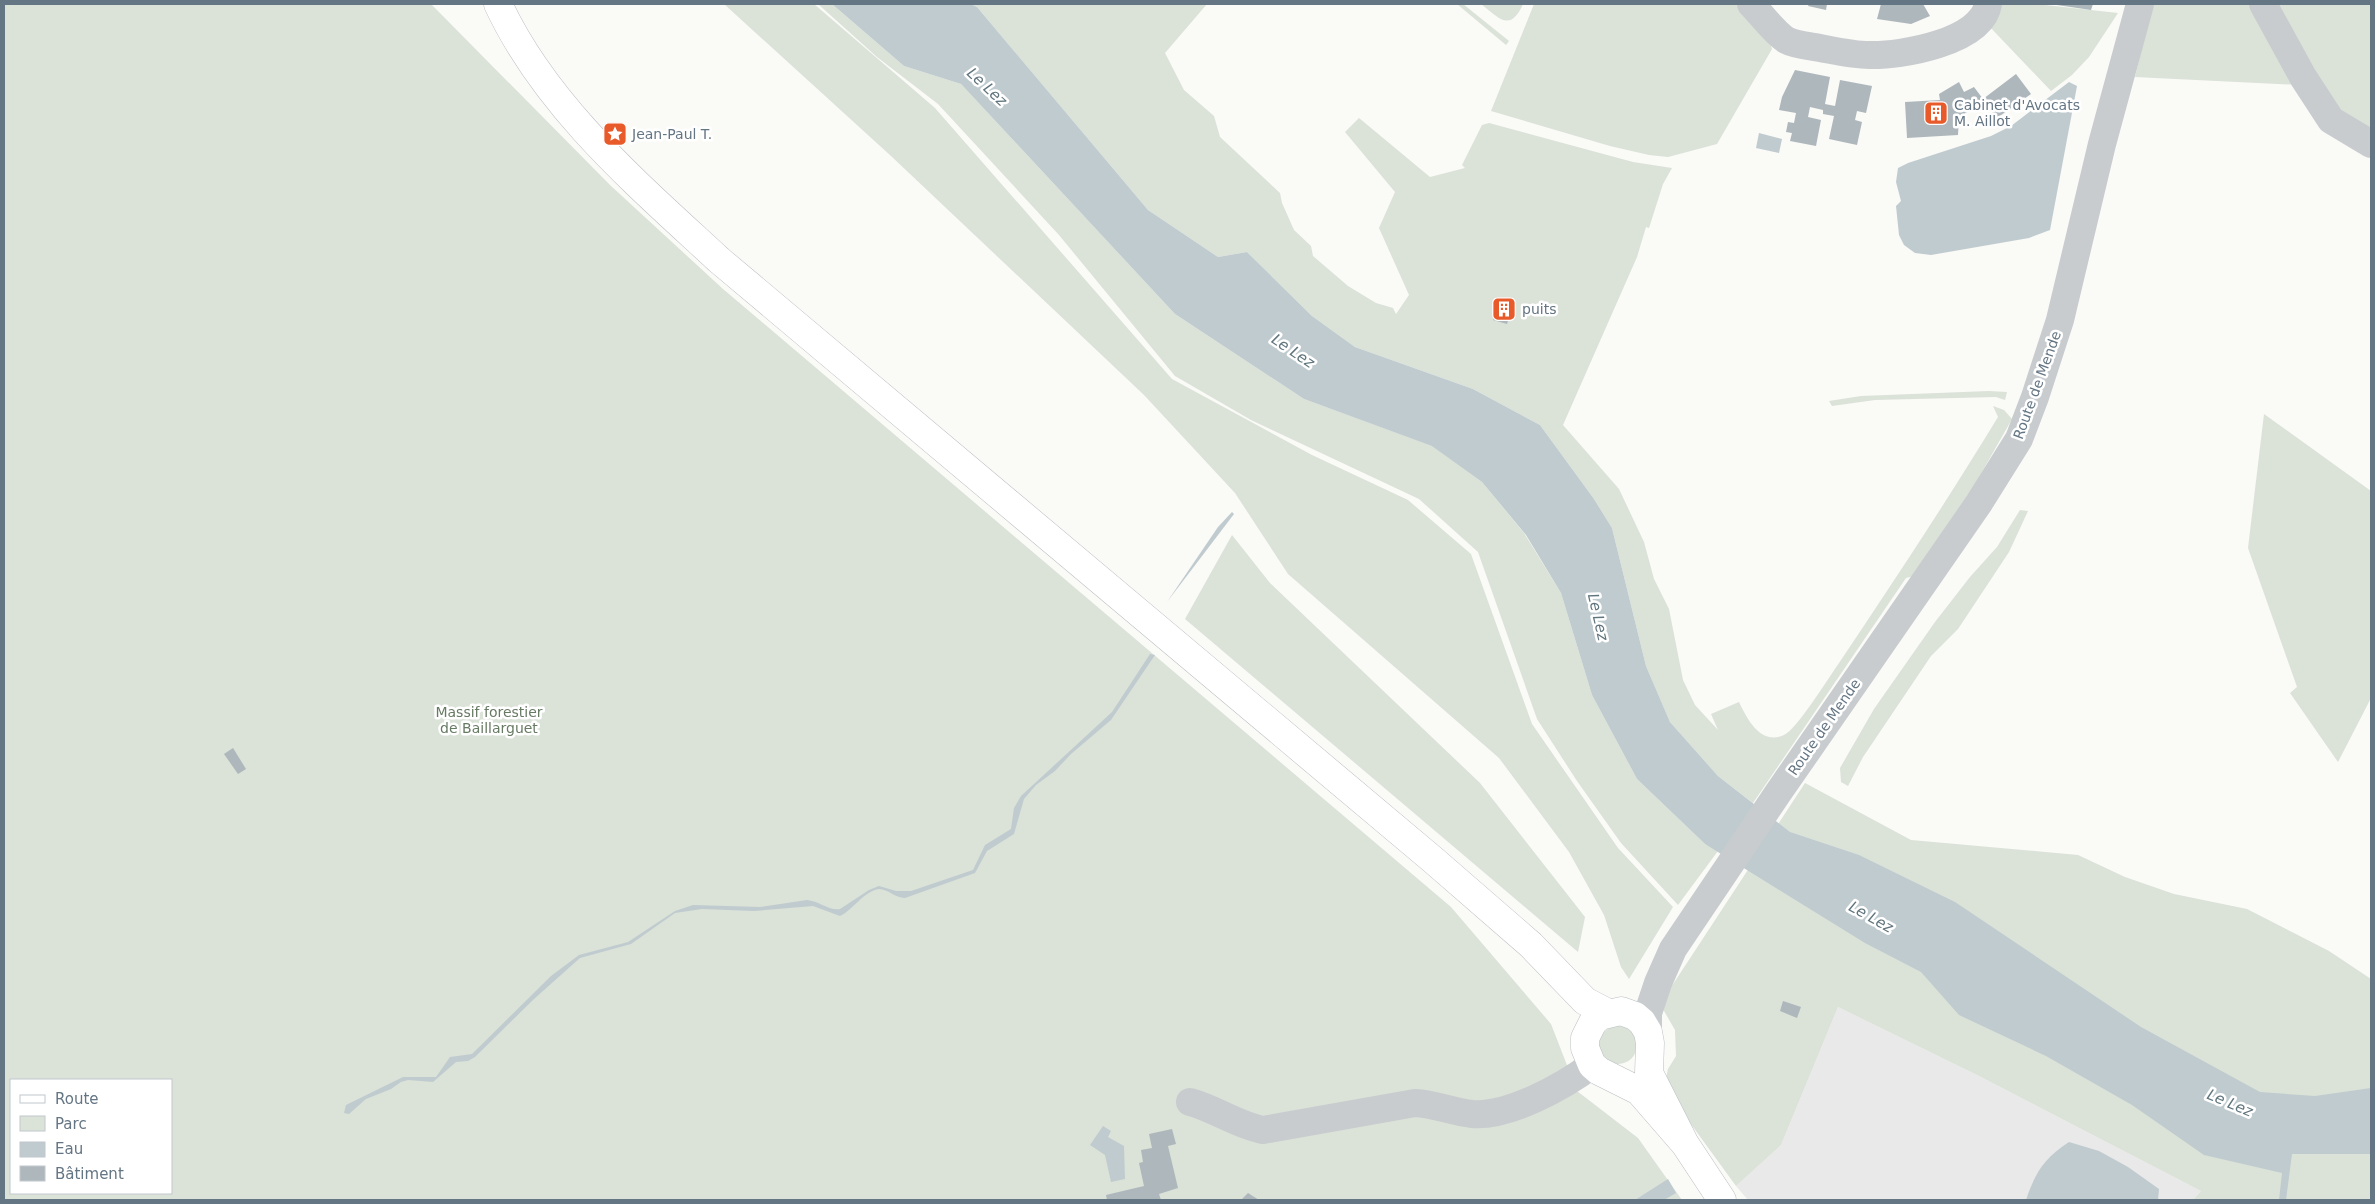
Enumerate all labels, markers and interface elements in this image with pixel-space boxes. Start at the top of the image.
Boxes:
water label: Le Lez [963,64,1011,111]
place label: Cabinet d'Avocats M. Aillot [1954,97,2080,129]
building icon: Cabinet d'Avocats M. Aillot [1923,100,1949,126]
place icon: Jean-Paul T. [602,121,628,147]
place label: Jean-Paul T. [631,126,712,142]
building icon: puits [1491,296,1517,322]
place label: puits [1522,301,1556,317]
street label: Route de Mende [2010,329,2064,441]
water label: Le Lez [1268,330,1319,372]
water label: Le Lez [1584,592,1612,643]
street label: Route de Mende [1785,676,1863,778]
park label: Massif forestier de Baillarguet [435,704,543,736]
water label: Le Lez [1846,898,1897,937]
legend [10,1079,172,1194]
water label: Le Lez [2204,1085,2257,1121]
text: Route [55,1090,99,1108]
text: Parc [55,1115,87,1133]
text: Eau [55,1140,83,1158]
text: Bâtiment [55,1165,124,1183]

